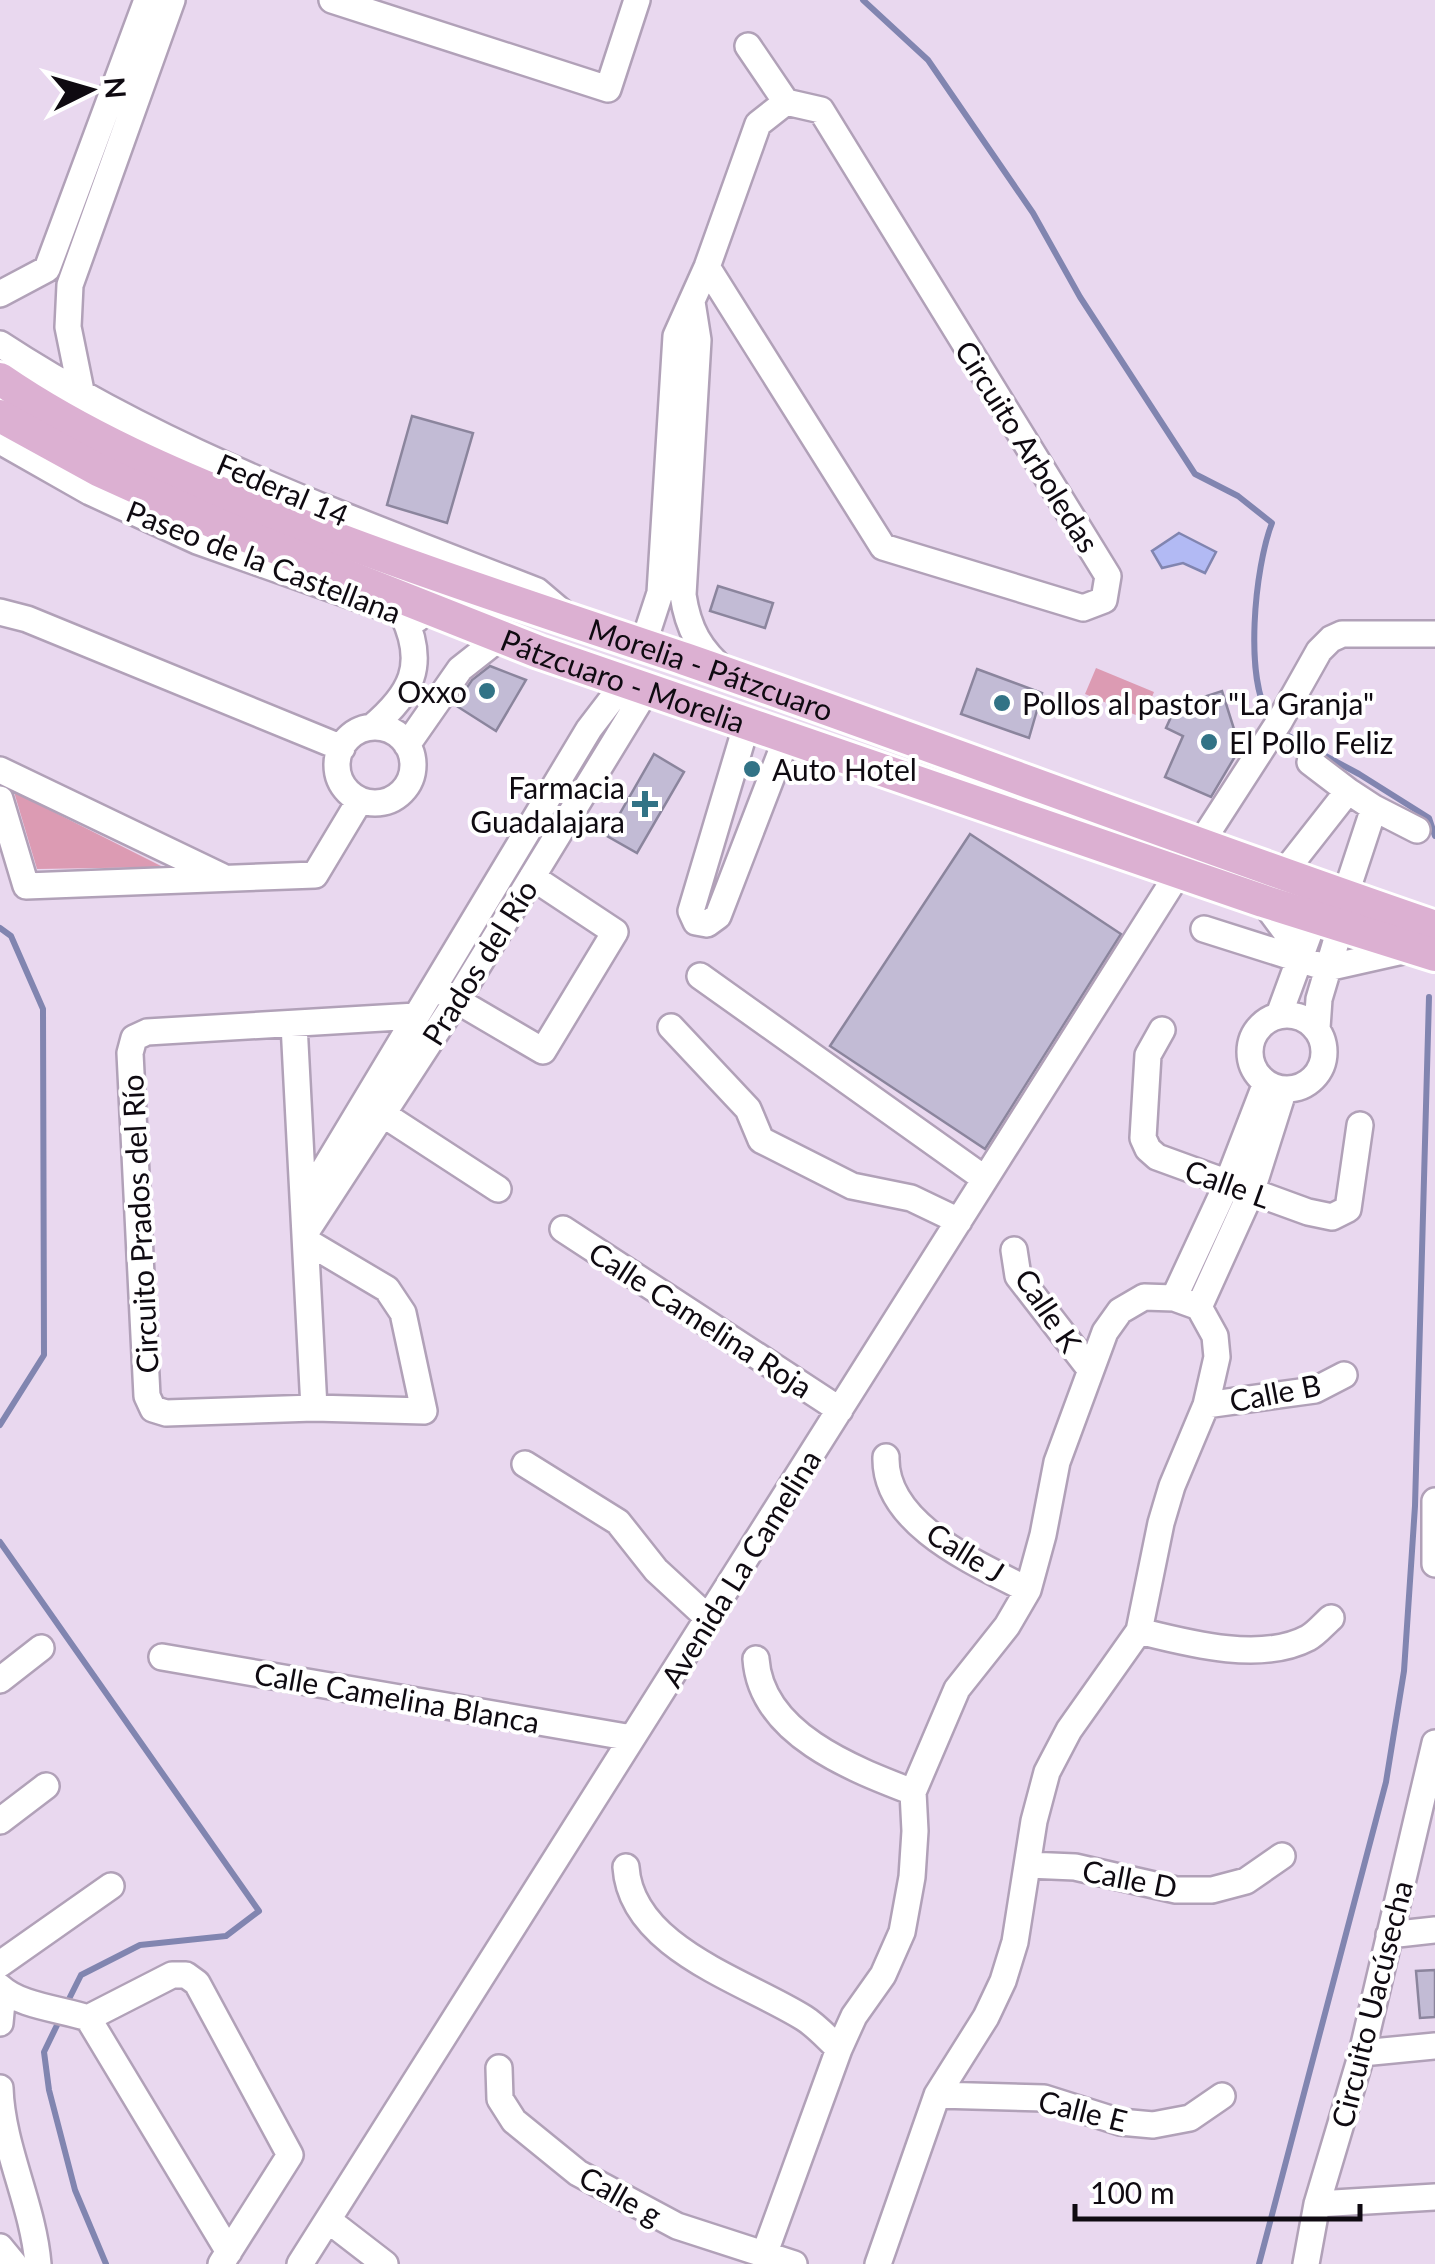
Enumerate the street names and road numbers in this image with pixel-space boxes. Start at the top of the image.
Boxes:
street label: Circuito Arboledas [948,334,1108,558]
street label: Federal 14 [212,445,354,533]
street label: Paseo de la Castellana [122,492,406,630]
street label: Morelia - Pátzcuaro [584,610,838,728]
street label: Pátzcuaro - Morelia [496,621,750,740]
street label: Prados del Río [414,873,544,1051]
street label: Circuito Prados del Río [113,1074,165,1374]
street label: Calle L [1180,1151,1276,1215]
street label: Calle Camelina Roja [583,1233,819,1405]
street label: Calle K [1008,1262,1090,1359]
street label: Calle B [1226,1366,1324,1418]
street label: Avenida La Camelina [652,1443,828,1693]
street label: Calle J [921,1514,1011,1590]
street label: Calle Camelina Blanca [252,1654,542,1740]
street label: Calle D [1080,1851,1180,1905]
street label: Circuito Uacúsecha [1323,1877,1419,2131]
street label: Calle E [1035,2082,1131,2138]
street label: Calle g [574,2158,668,2232]

